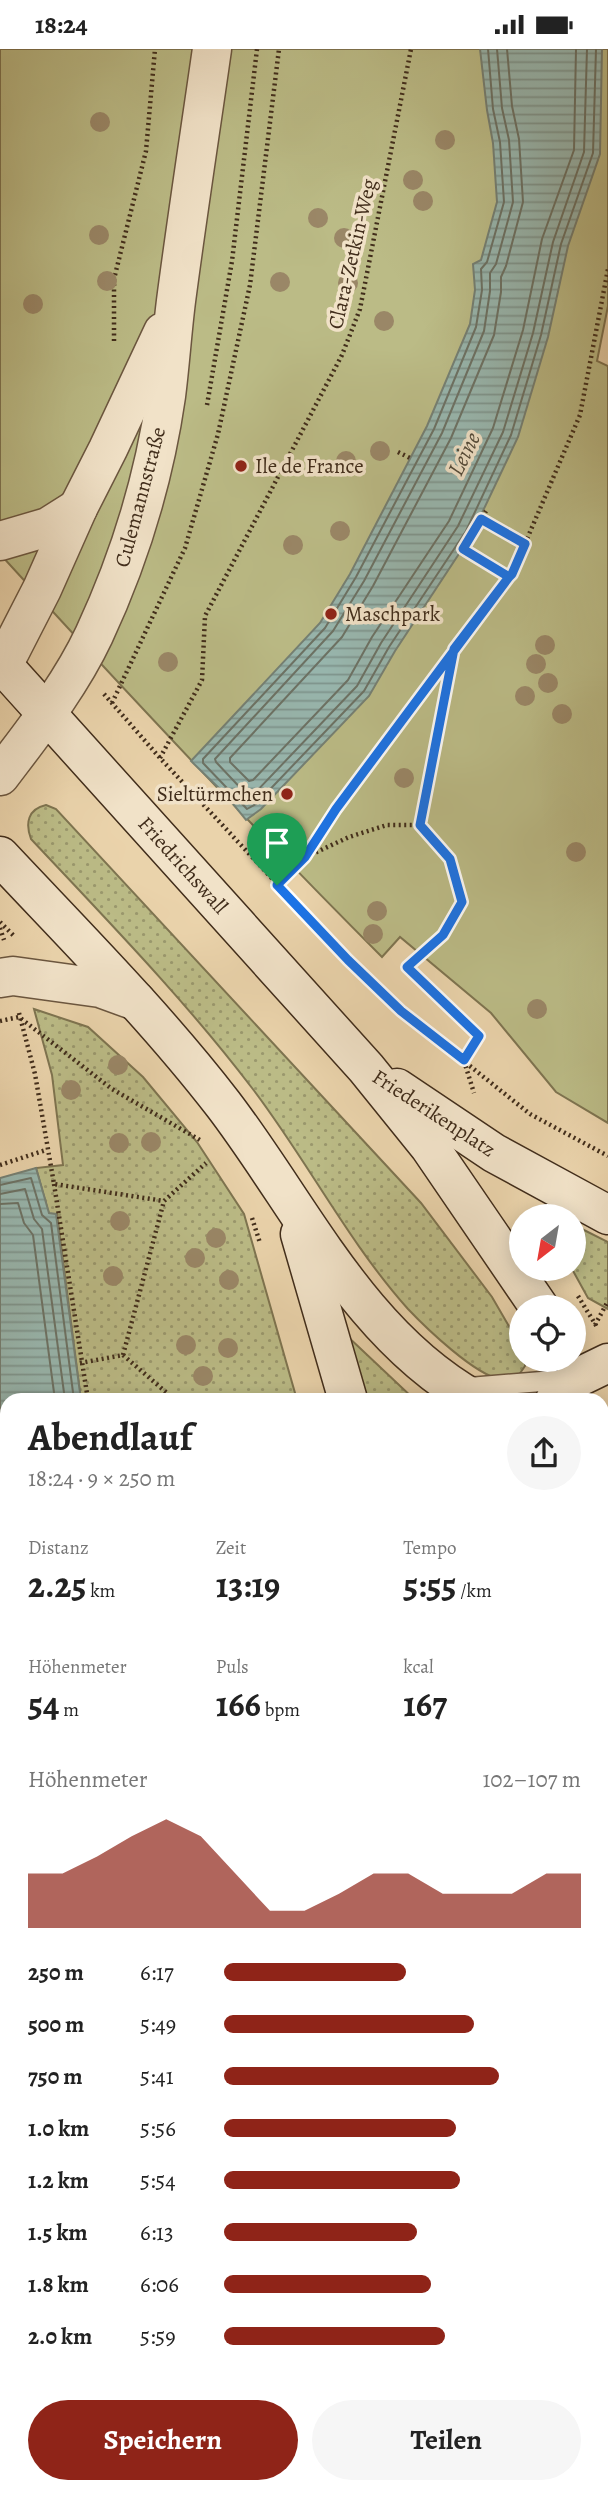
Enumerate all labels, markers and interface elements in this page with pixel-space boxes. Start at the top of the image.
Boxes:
text: 18:24 [35,7,88,42]
street label: Clara-Zetkin-Weg [321,176,383,332]
street label: Culemannstraße [108,424,172,570]
water label: Leine [440,427,488,481]
place label: Ile de France [255,452,364,480]
marker: Ile de France [233,458,249,474]
place label: Maschpark [345,600,441,628]
marker: Maschpark [323,606,339,622]
place label: Sieltürmchen [157,780,273,808]
marker: Sieltürmchen [279,786,295,802]
street label: Friedrichswall [132,810,234,920]
pin [247,813,307,885]
icon: arrive [258,824,296,862]
street label: Friederikenplatz [367,1063,501,1163]
north arrow [509,1204,586,1281]
map controls [509,1204,586,1372]
button: locate [509,1295,586,1372]
text: Abendlauf [28,1411,192,1463]
button: share [507,1416,581,1490]
text: 18:24 · 9 × 250 m [28,1463,175,1494]
text: Distanz [28,1535,89,1561]
text: Zeit [216,1535,246,1561]
text: Tempo [403,1535,456,1561]
text: 2.25 [28,1561,86,1609]
text: 13:19 [216,1561,280,1609]
text: 5:55 [403,1561,457,1609]
text: km [86,1578,115,1604]
text: /km [457,1578,492,1604]
text: Höhenmeter [28,1654,127,1680]
text: Puls [216,1654,249,1680]
text: kcal [403,1654,434,1680]
text: 54 [28,1680,59,1728]
text: 166 [216,1680,261,1728]
text: 167 [403,1680,447,1728]
text: m [59,1697,79,1723]
text: bpm [261,1697,300,1723]
text: Höhenmeter [28,1764,148,1795]
text: 102–107 m [482,1764,581,1795]
text: 250 m [28,1957,84,1988]
text: 6:17 [140,1957,174,1988]
text: 500 m [28,2009,84,2040]
text: 5:49 [140,2009,176,2040]
text: 750 m [28,2061,83,2092]
text: 5:41 [140,2061,174,2092]
text: 1.0 km [28,2113,89,2144]
text: 5:56 [140,2113,176,2144]
text: 1.2 km [28,2165,89,2196]
text: 5:54 [140,2165,176,2196]
text: 1.5 km [28,2217,88,2248]
text: 6:13 [140,2217,174,2248]
text: 1.8 km [28,2269,89,2300]
text: 6:06 [140,2269,179,2300]
text: 2.0 km [28,2321,92,2352]
text: 5:59 [140,2321,176,2352]
button: Speichern [28,2400,298,2480]
button: Teilen [312,2400,581,2480]

